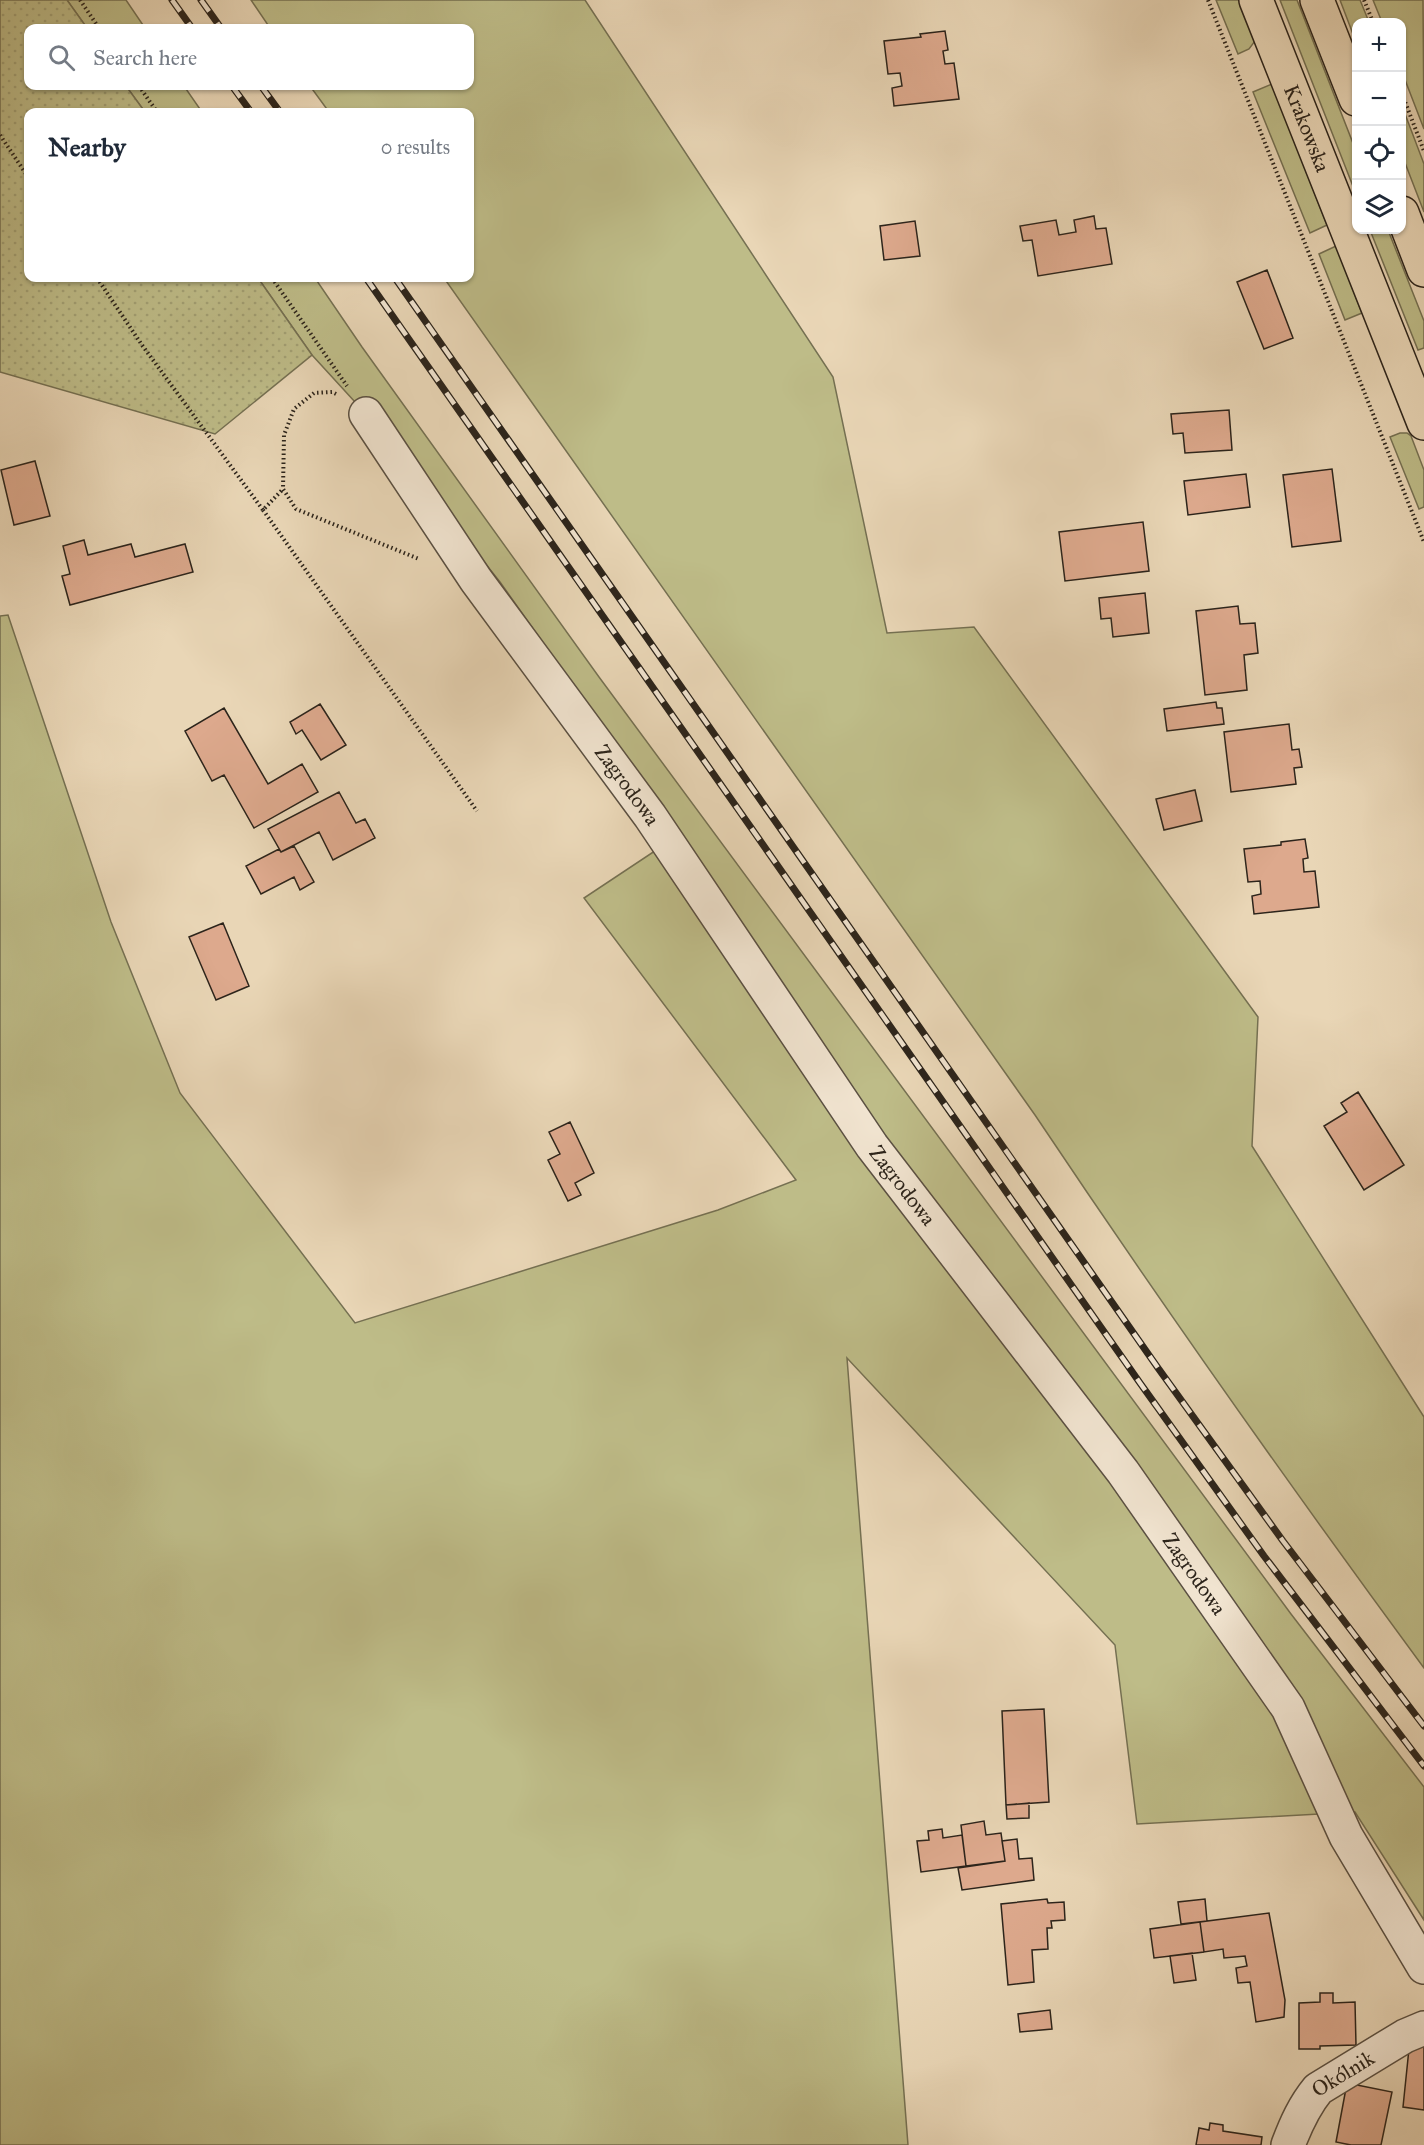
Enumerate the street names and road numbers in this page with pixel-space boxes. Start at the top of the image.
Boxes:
street label: Krakowska [1278,81,1336,176]
street label: Zagrodowa [589,740,666,831]
street label: Zagrodowa [863,1140,942,1231]
street label: Zagrodowa [1157,1528,1232,1620]
street label: Okólnik [1307,2045,1379,2103]

